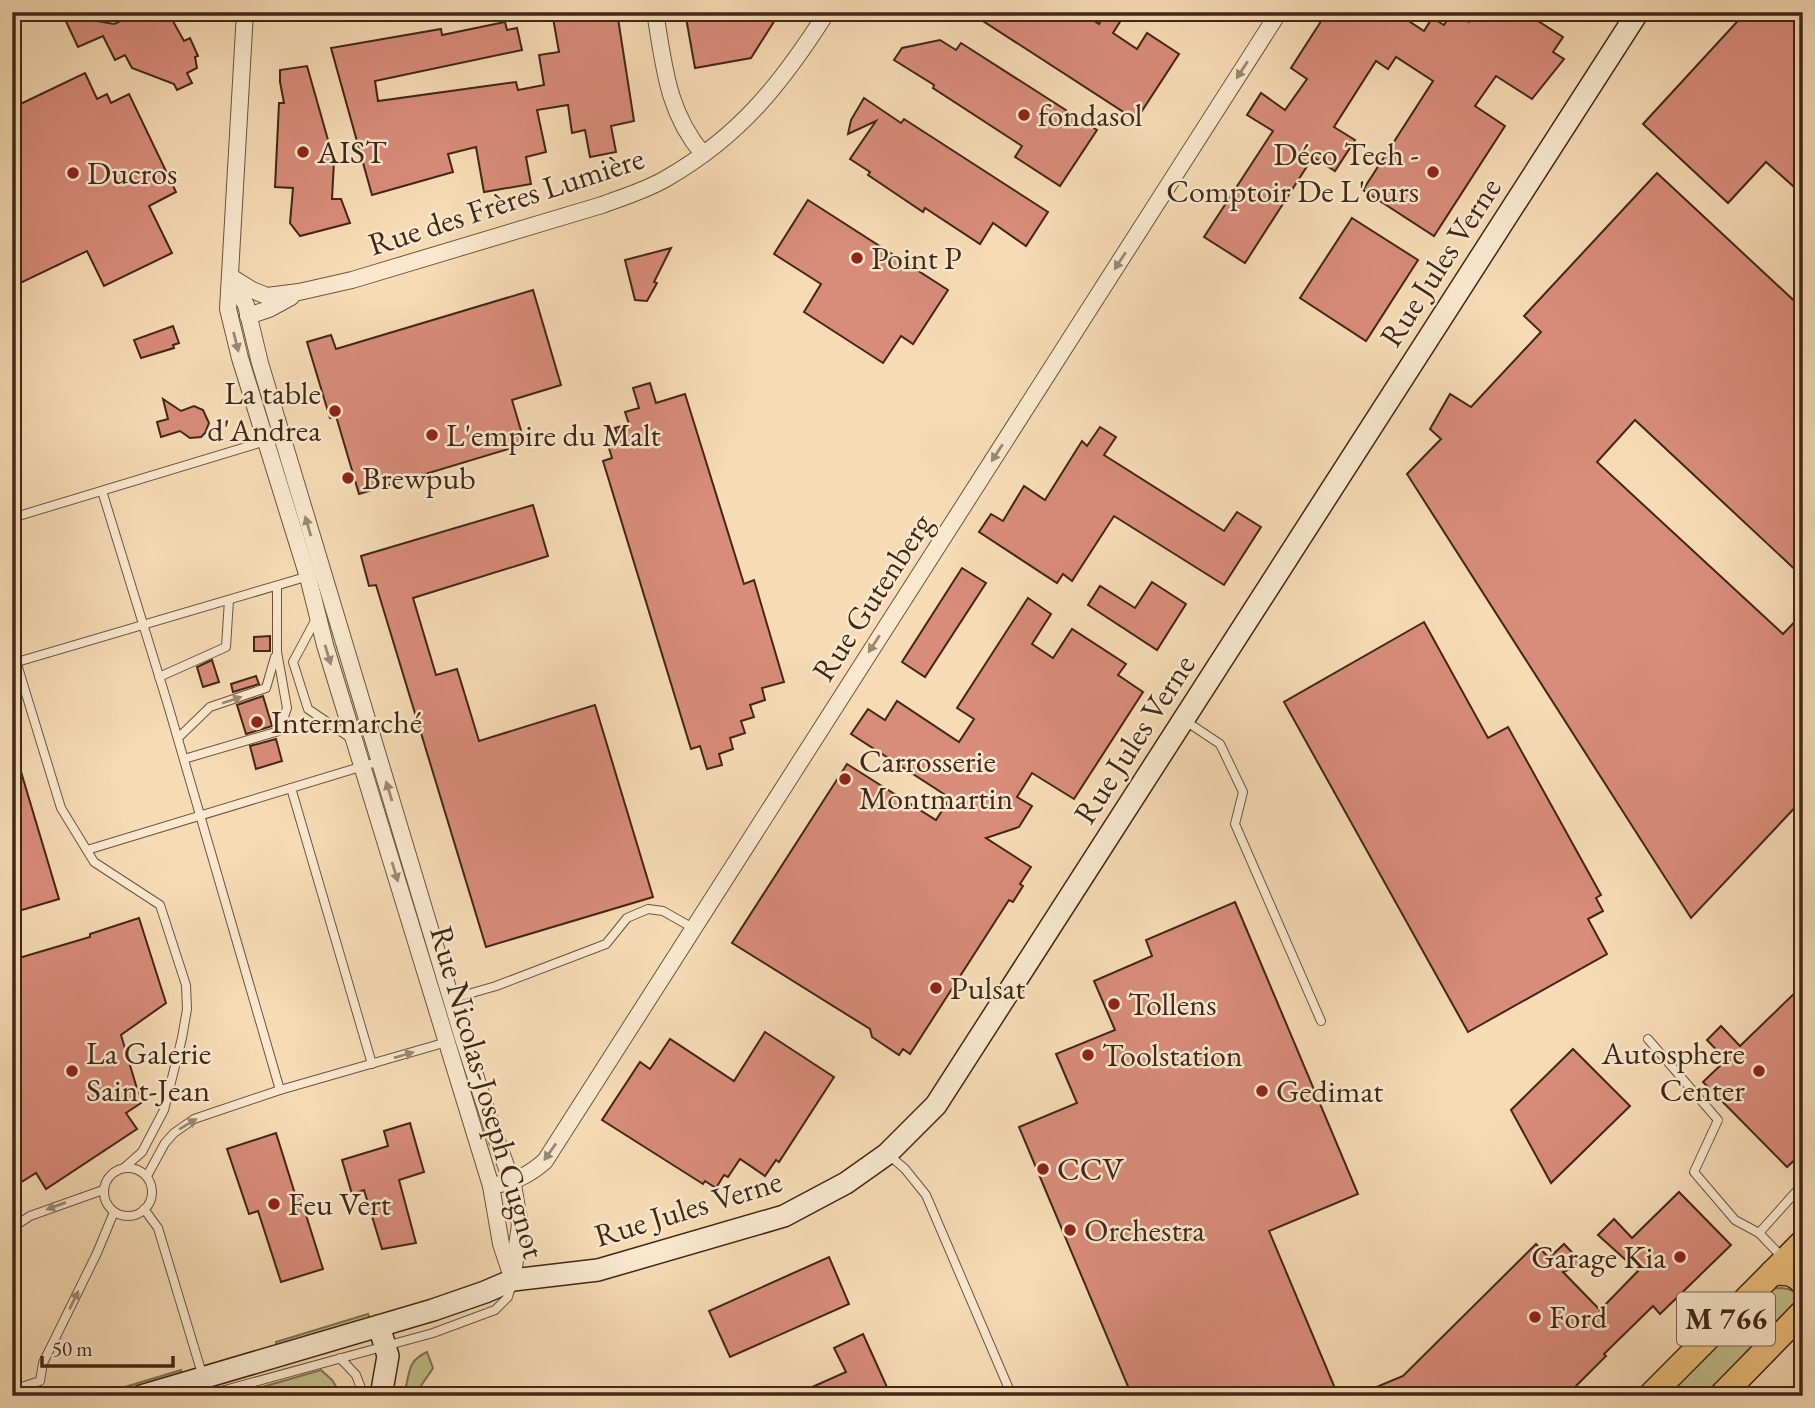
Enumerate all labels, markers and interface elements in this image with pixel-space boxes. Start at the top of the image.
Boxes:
one-way arrow [1236,60,1249,79]
place label: fondasol [1038,94,1143,136]
marker: fondasol [1016,107,1032,123]
place label: AIST [316,131,387,173]
place label: Déco Tech - Comptoir De L'ours [1166,133,1419,212]
street label: Rue des Frères Lumière [363,137,649,265]
marker: AIST [295,144,311,160]
place label: Ducros [87,152,177,194]
marker: Déco Tech - Comptoir De L'ours [1425,164,1441,180]
marker: Ducros [65,165,81,181]
street label: Rue Jules Verne [1370,169,1510,355]
place label: Point P [871,237,962,279]
marker: Point P [849,250,865,266]
one-way arrow [1113,252,1126,271]
one-way arrow [231,332,242,354]
place label: La table d'Andrea [207,372,321,451]
marker: La table d'Andrea [327,403,343,419]
place label: L'empire du Malt [446,414,661,456]
marker: L'empire du Malt [424,427,440,443]
one-way arrow [990,444,1004,462]
place label: Brewpub [362,457,476,499]
marker: Brewpub [340,470,356,486]
street label: Rue Gutenberg [802,504,942,689]
one-way arrow [303,515,313,536]
one-way arrow [868,635,881,654]
one-way arrow [323,644,334,665]
street label: Rue Jules Verne [1064,646,1204,832]
one-way arrow [222,694,243,705]
place label: Intermarché [271,701,422,743]
marker: Intermarché [249,714,265,730]
place label: Carrosserie Montmartin [859,740,1013,819]
marker: Carrosserie Montmartin [837,771,853,787]
one-way arrow [384,780,394,801]
one-way arrow [391,862,401,883]
street label: Rue Nicolas-Joseph Cugnot [420,921,556,1263]
place label: Pulsat [950,967,1025,1009]
marker: Pulsat [928,980,944,996]
place label: Tollens [1128,983,1217,1025]
marker: Tollens [1106,996,1122,1012]
place label: La Galerie Saint-Jean [86,1032,211,1111]
place label: Autosphere Center [1601,1032,1745,1111]
place label: Toolstation [1102,1034,1243,1076]
marker: Toolstation [1080,1047,1096,1063]
one-way arrow [394,1049,415,1059]
marker: La Galerie Saint-Jean [64,1063,80,1079]
marker: Autosphere Center [1751,1063,1767,1079]
place label: Gedimat [1276,1070,1383,1112]
marker: Gedimat [1254,1083,1270,1099]
one-way arrow [179,1117,198,1130]
one-way arrow [543,1143,557,1161]
place label: CCV [1057,1148,1124,1190]
street label: Rue Jules Verne [589,1160,787,1256]
marker: CCV [1035,1161,1051,1177]
place label: Feu Vert [288,1183,391,1225]
marker: Feu Vert [266,1196,282,1212]
one-way arrow [46,1201,67,1212]
place label: Orchestra [1084,1209,1205,1251]
marker: Orchestra [1062,1222,1078,1238]
place label: Garage Kia [1531,1236,1666,1278]
marker: Garage Kia [1672,1249,1688,1265]
one-way arrow [68,1290,79,1310]
road number: M 766 [1677,1292,1775,1345]
place label: Ford [1549,1296,1608,1338]
marker: Ford [1527,1309,1543,1325]
scale bar [42,1324,173,1368]
text: 50 m [52,1335,93,1362]

